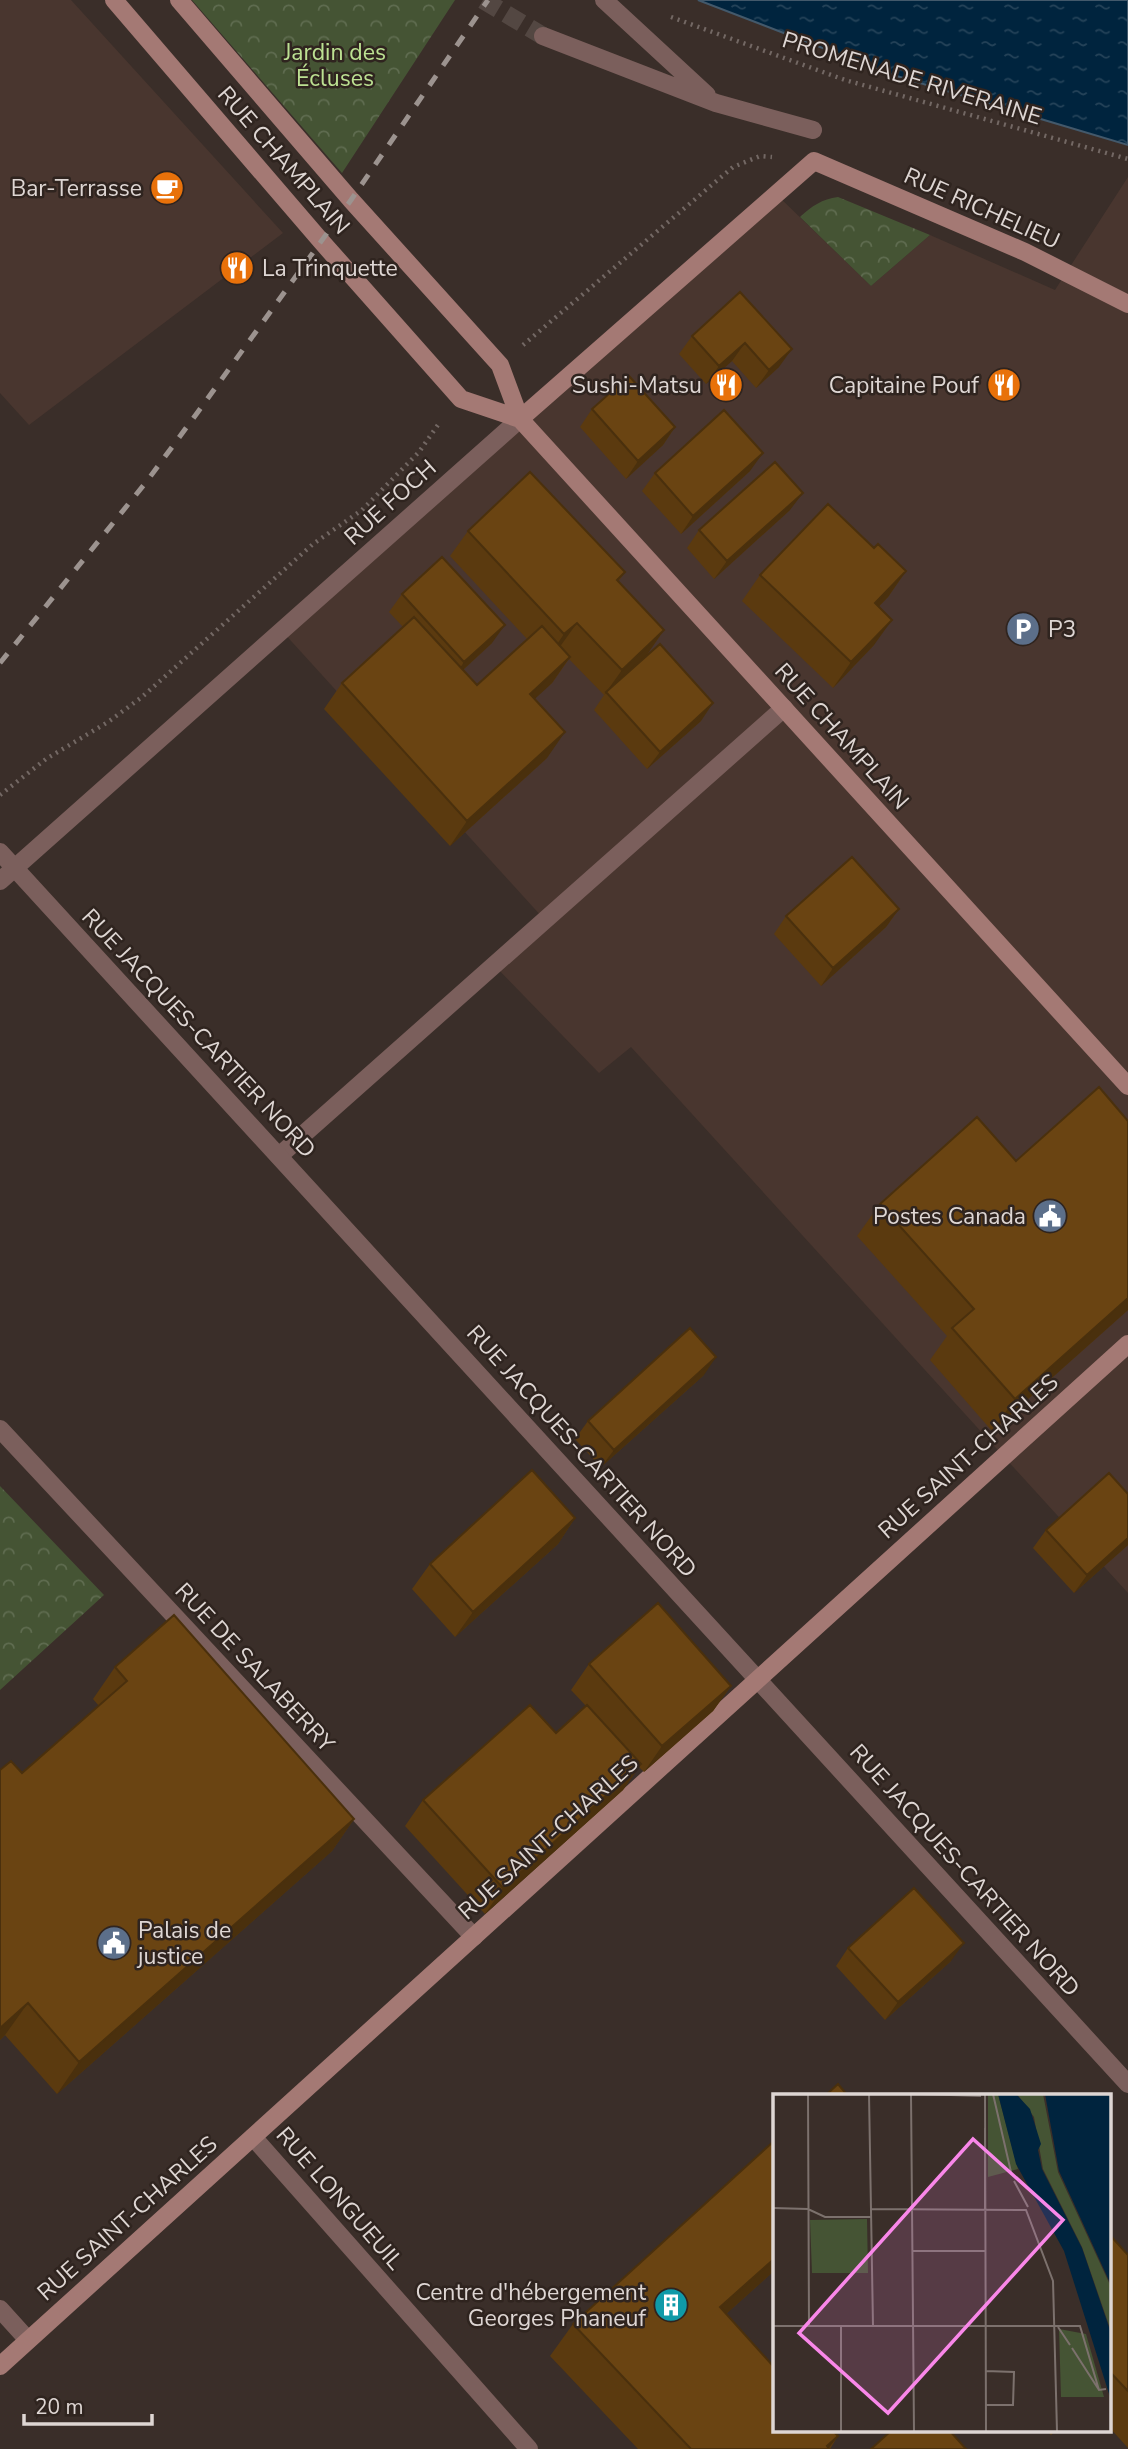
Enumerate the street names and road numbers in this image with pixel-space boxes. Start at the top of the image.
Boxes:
street label: PROMENADE RIVERAINE [778,24,1045,133]
street label: RUE CHAMPLAIN [211,80,357,241]
street label: RUE RICHELIEU [899,160,1065,257]
street label: RUE FOCH [337,453,443,552]
street label: RUE CHAMPLAIN [768,656,916,816]
street label: RUE JACQUES-CARTIER NORD [75,902,323,1165]
street label: RUE JACQUES-CARTIER NORD [460,1318,704,1584]
street label: RUE SAINT-CHARLES [871,1367,1065,1546]
street label: RUE DE SALABERRY [168,1576,341,1759]
street label: RUE JACQUES-CARTIER NORD [843,1737,1087,2003]
street label: RUE SAINT-CHARLES [451,1748,645,1927]
street label: RUE LONGUEUIL [269,2120,411,2277]
street label: RUE SAINT-CHARLES [30,2129,224,2308]

